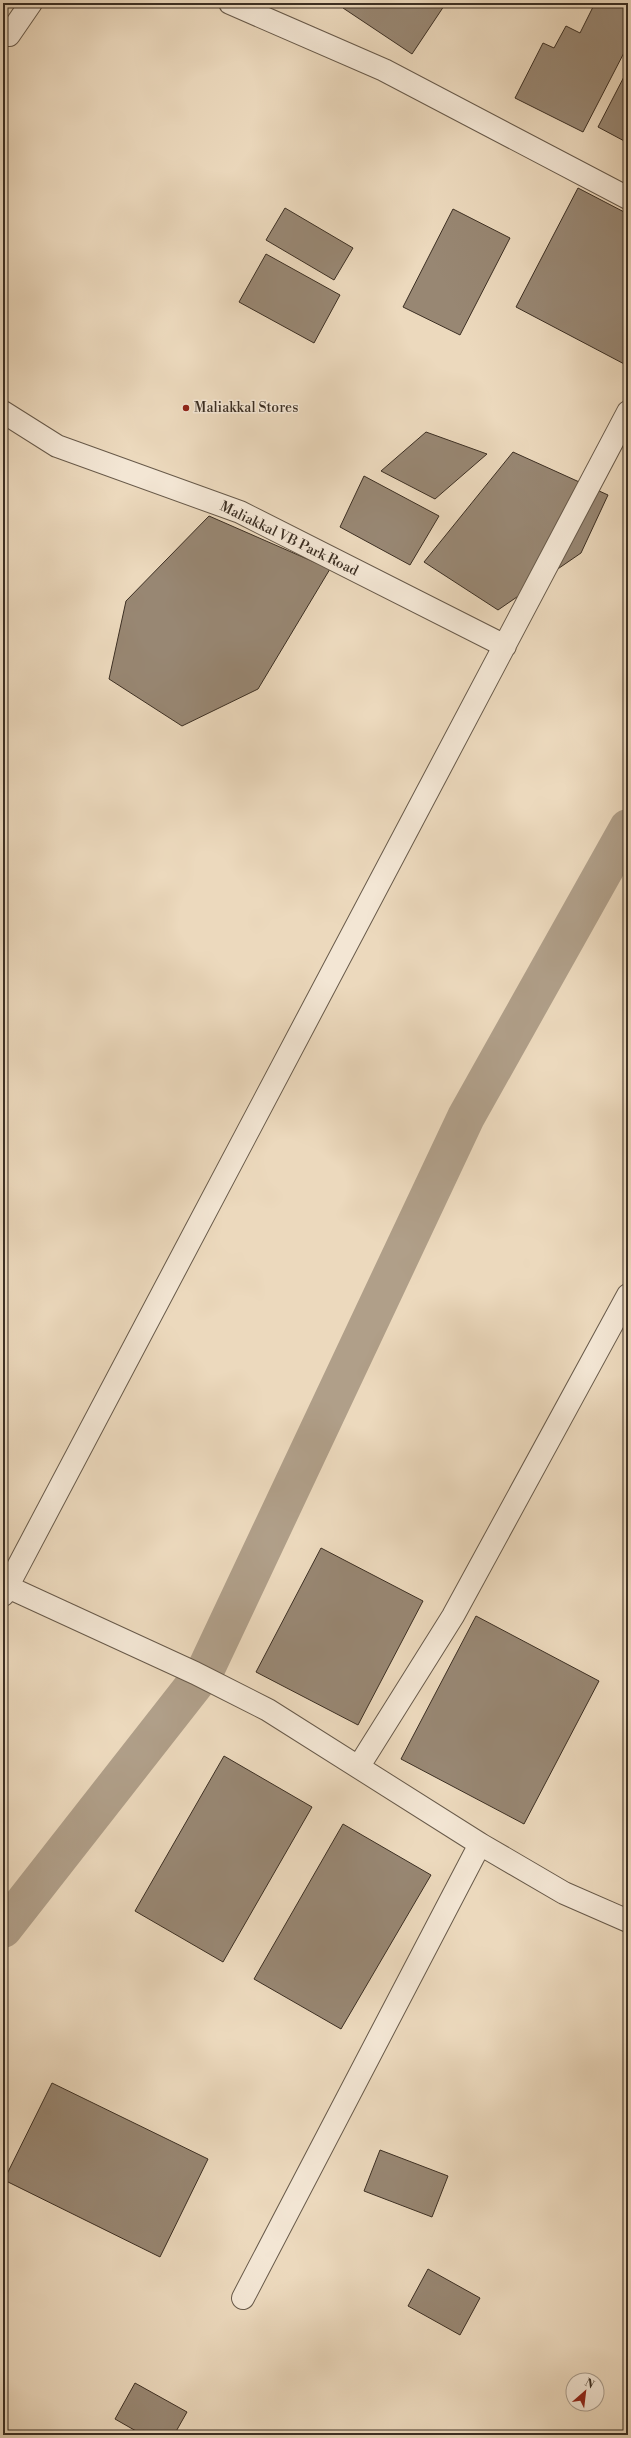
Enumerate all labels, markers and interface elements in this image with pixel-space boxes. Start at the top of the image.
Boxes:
place label: Maliakkal Stores [194,399,298,417]
marker: Maliakkal Stores [181,403,191,413]
street label: Maliakkal VB Park Road [217,498,361,580]
north arrow [565,2372,605,2412]
text: N [582,2376,597,2392]

